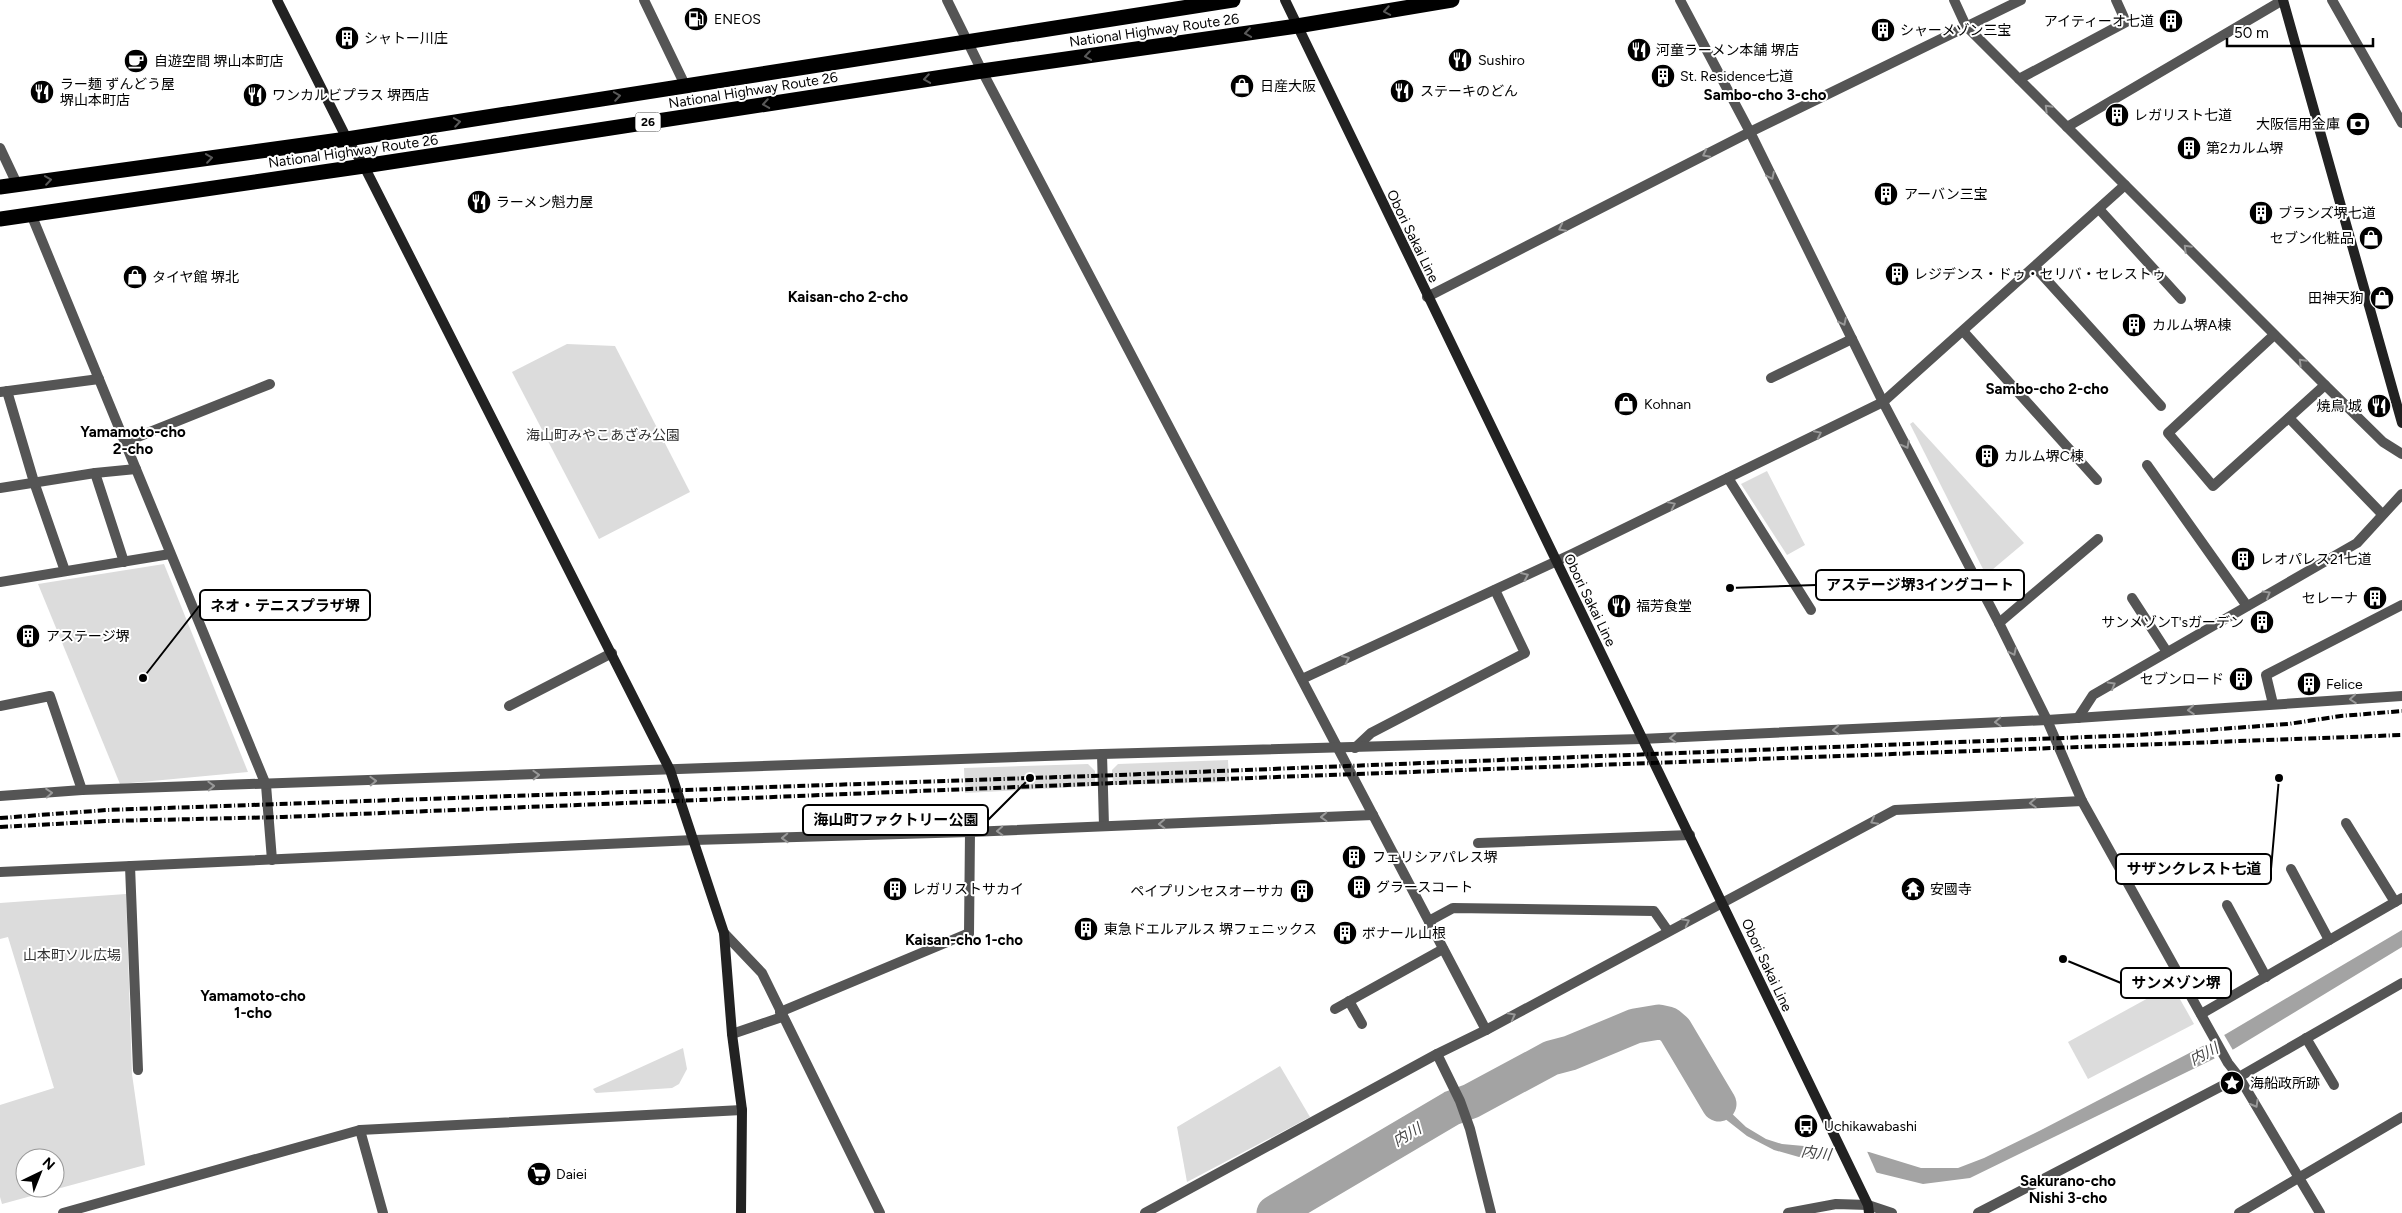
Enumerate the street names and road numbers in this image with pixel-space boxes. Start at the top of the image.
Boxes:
street label: National Highway Route 26 [1068,10,1240,51]
street label: National Highway Route 26 [667,69,839,112]
road number: 26 [636,112,660,132]
street label: National Highway Route 26 [267,131,439,172]
street label: Obori Sakai Line [1383,187,1442,286]
street label: Obori Sakai Line [1560,551,1619,650]
street label: Obori Sakai Line [1738,916,1796,1015]

